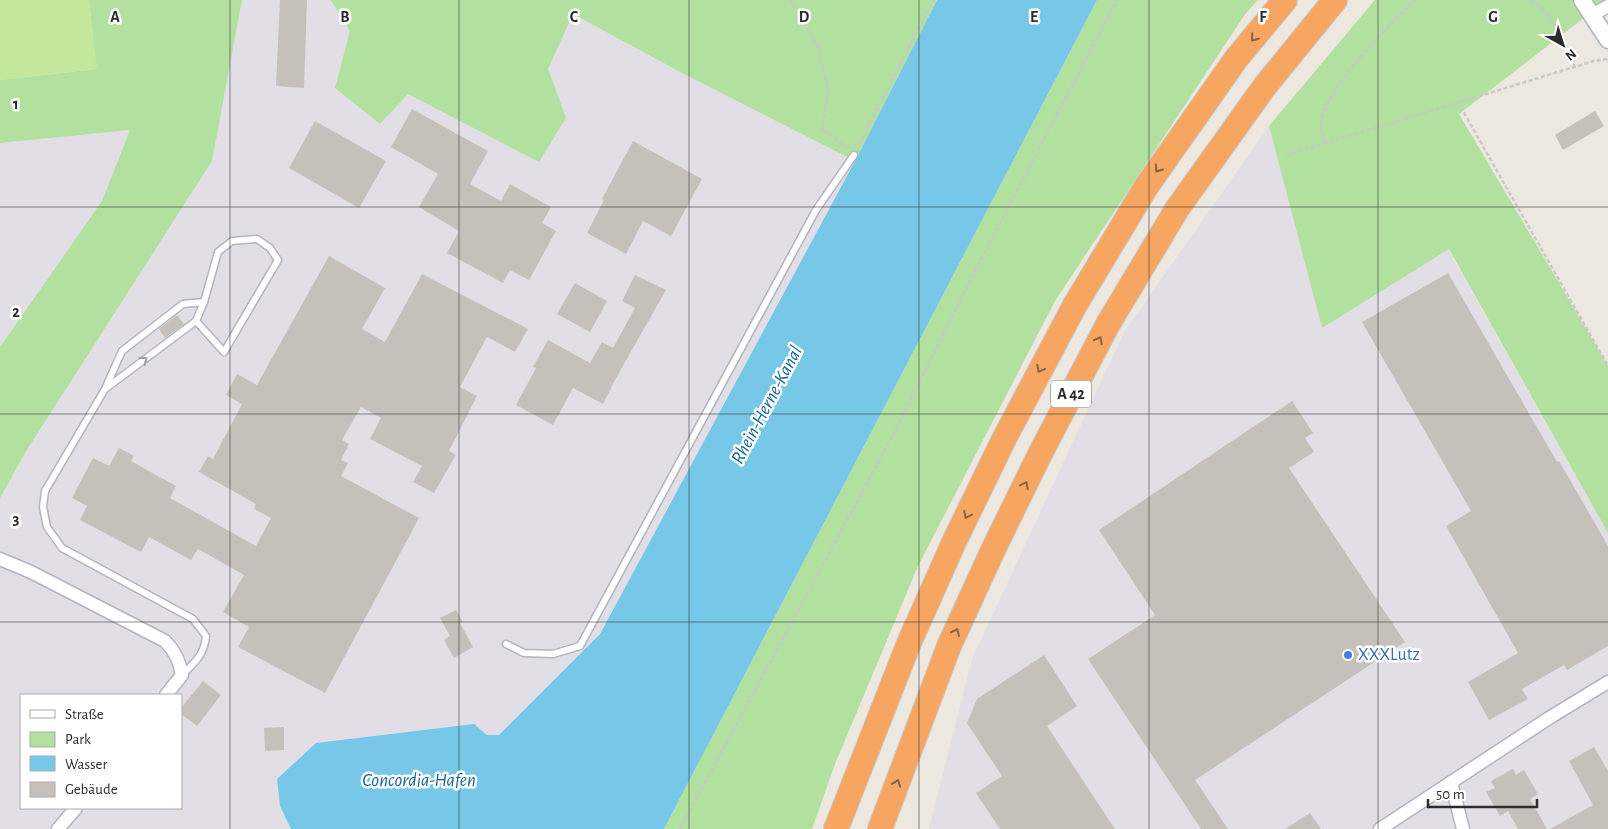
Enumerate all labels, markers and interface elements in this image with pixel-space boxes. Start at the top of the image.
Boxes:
text: A [110,9,120,25]
text: B [340,9,350,25]
text: C [570,9,579,25]
text: D [799,9,810,25]
text: E [1030,9,1038,25]
text: F [1259,9,1267,25]
text: G [1488,9,1498,25]
north arrow [1538,20,1588,70]
one-way arrow [1250,32,1259,41]
text: N [1562,46,1579,63]
text: 1 [13,96,19,112]
one-way arrow [1156,163,1164,172]
text: 2 [12,304,20,320]
one-way arrow [1093,337,1103,346]
water label: Rhein-Herne-Kanal [728,343,806,467]
one-way arrow [138,357,148,366]
one-way arrow [1036,364,1046,373]
road number: A 42 [1051,380,1091,408]
one-way arrow [1019,481,1029,490]
one-way arrow [964,509,974,518]
text: 3 [13,511,20,527]
one-way arrow [949,628,960,637]
place label: XXXLutz [1358,646,1420,664]
marker: XXXLutz [1342,649,1354,661]
legend [20,694,182,809]
text: Straße [65,707,104,722]
text: Park [65,732,91,747]
text: Wasser [65,757,108,772]
water label: Concordia-Hafen [362,771,476,790]
scale bar [1428,776,1537,808]
one-way arrow [891,779,901,788]
text: Gebäude [65,782,118,797]
text: 50 m [1436,787,1465,802]

